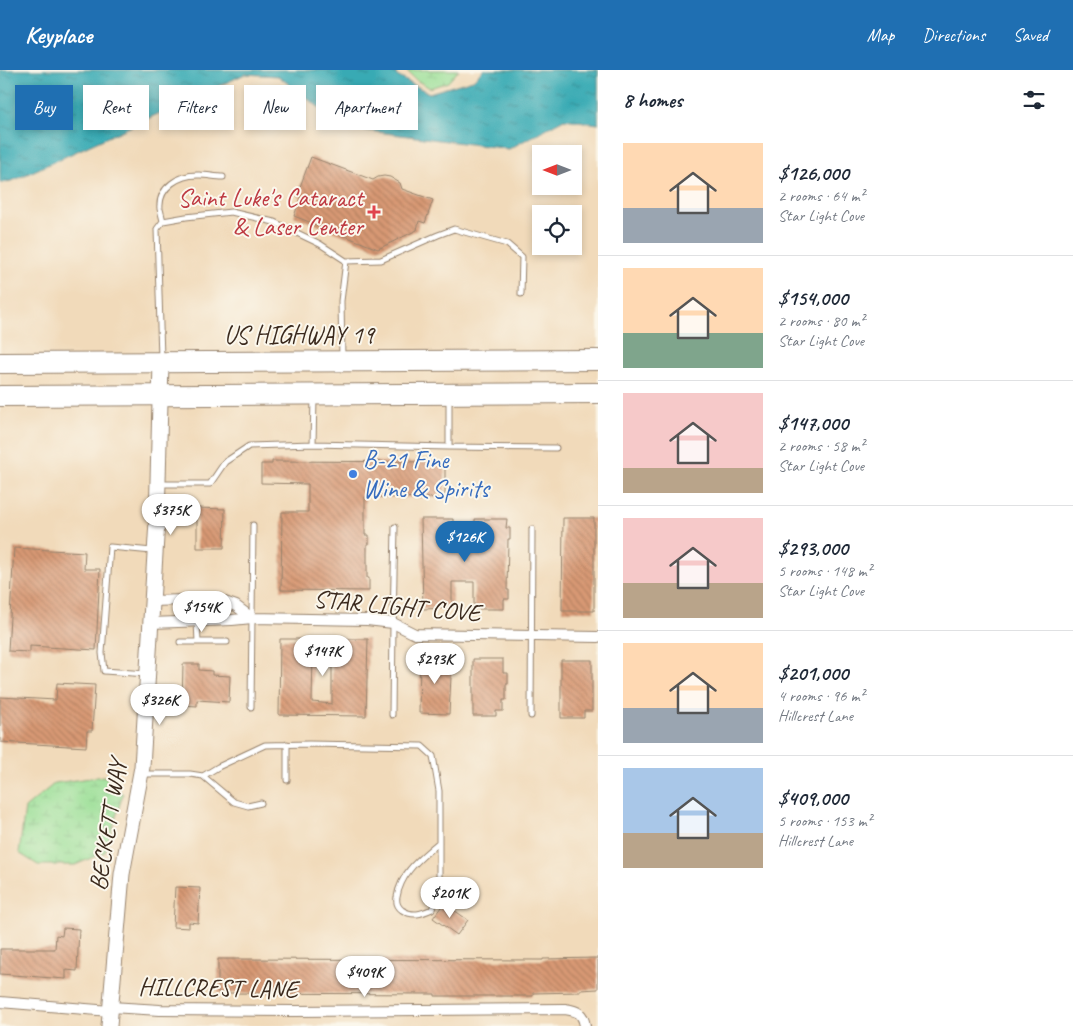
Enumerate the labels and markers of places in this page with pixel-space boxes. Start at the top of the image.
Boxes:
place label: Saint Luke's Cataract & Laser Center [178,182,366,243]
marker: Saint Luke's Cataract & Laser Center [367,205,381,219]
place label: B-21 Fine Wine & Spirits [363,444,491,505]
marker: B-21 Fine Wine & Spirits [347,468,359,480]
pin: $375K [136,494,206,536]
pin: $126K [430,520,500,563]
pin: $154K [167,590,237,633]
pin: $147K [288,634,358,677]
pin: $293K [400,642,470,685]
pin: $326K [125,684,195,726]
pin: $201K [415,876,485,919]
pin: $409K [330,956,400,998]

